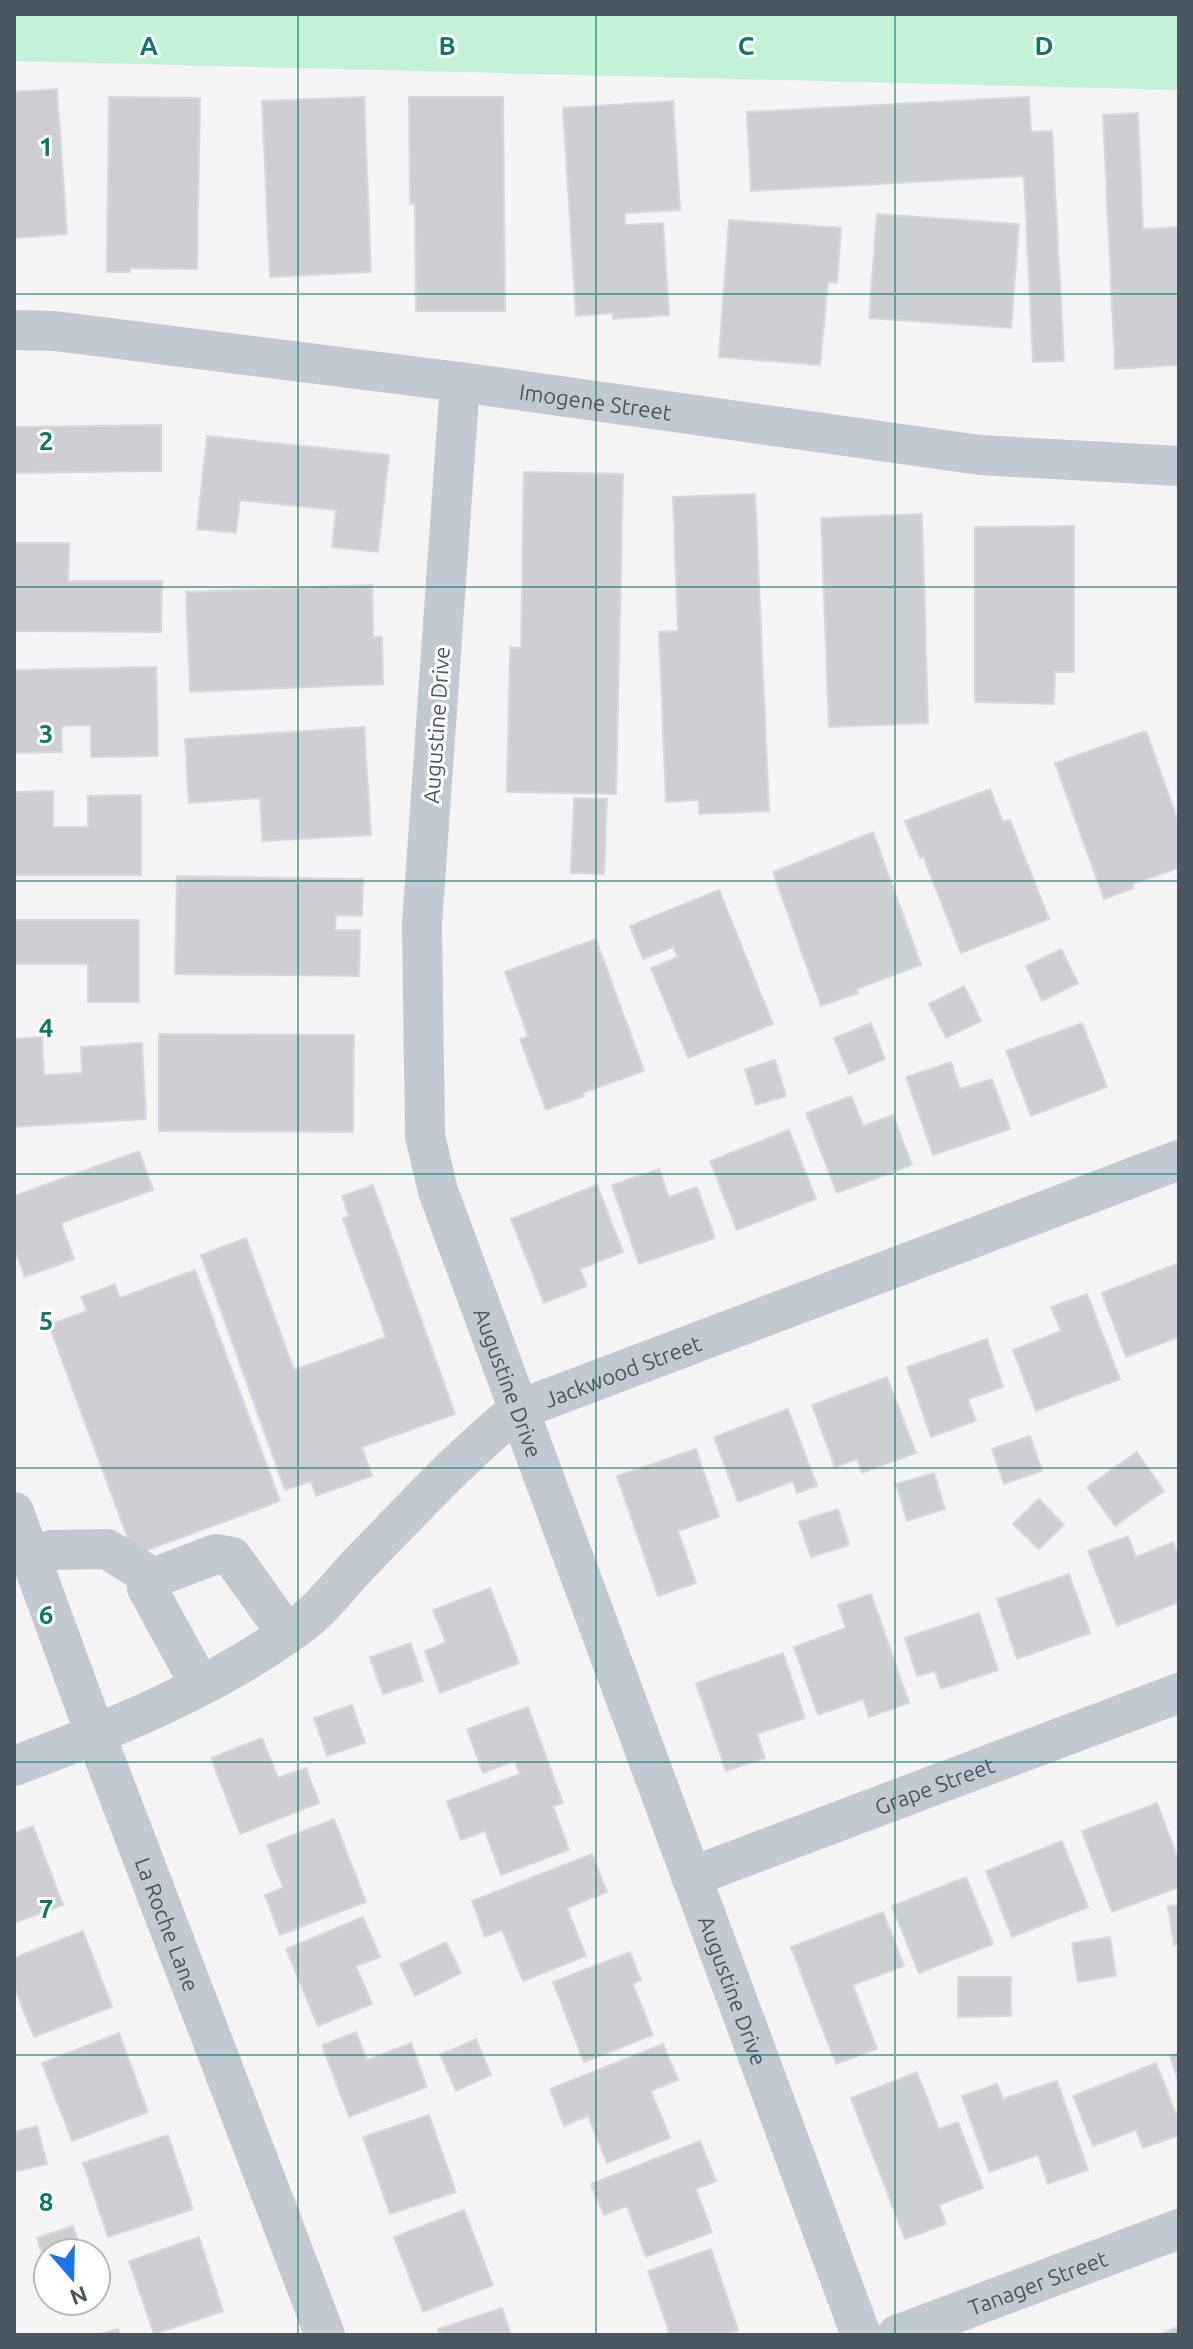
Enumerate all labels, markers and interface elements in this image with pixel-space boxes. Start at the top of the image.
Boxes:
text: A [140,31,159,60]
text: B [438,31,456,60]
text: C [738,31,755,60]
text: D [1035,31,1053,60]
text: 1 [39,132,53,161]
street label: Imogene Street [518,378,674,424]
text: 2 [39,426,53,455]
street label: Augustine Drive [418,646,454,804]
text: 3 [39,719,53,748]
text: 4 [39,1013,53,1042]
street label: Augustine Drive [470,1304,548,1461]
text: 5 [39,1306,53,1335]
street label: Jackwood Street [541,1329,705,1412]
text: 6 [39,1600,53,1629]
street label: Grape Street [871,1751,998,1819]
street label: La Roche Lane [131,1854,205,1995]
text: 7 [39,1894,53,1923]
street label: Augustine Drive [694,1912,773,2068]
text: 8 [39,2187,53,2216]
north arrow [32,2237,112,2317]
street label: Tanager Street [965,2245,1111,2320]
text: N [67,2282,91,2311]

